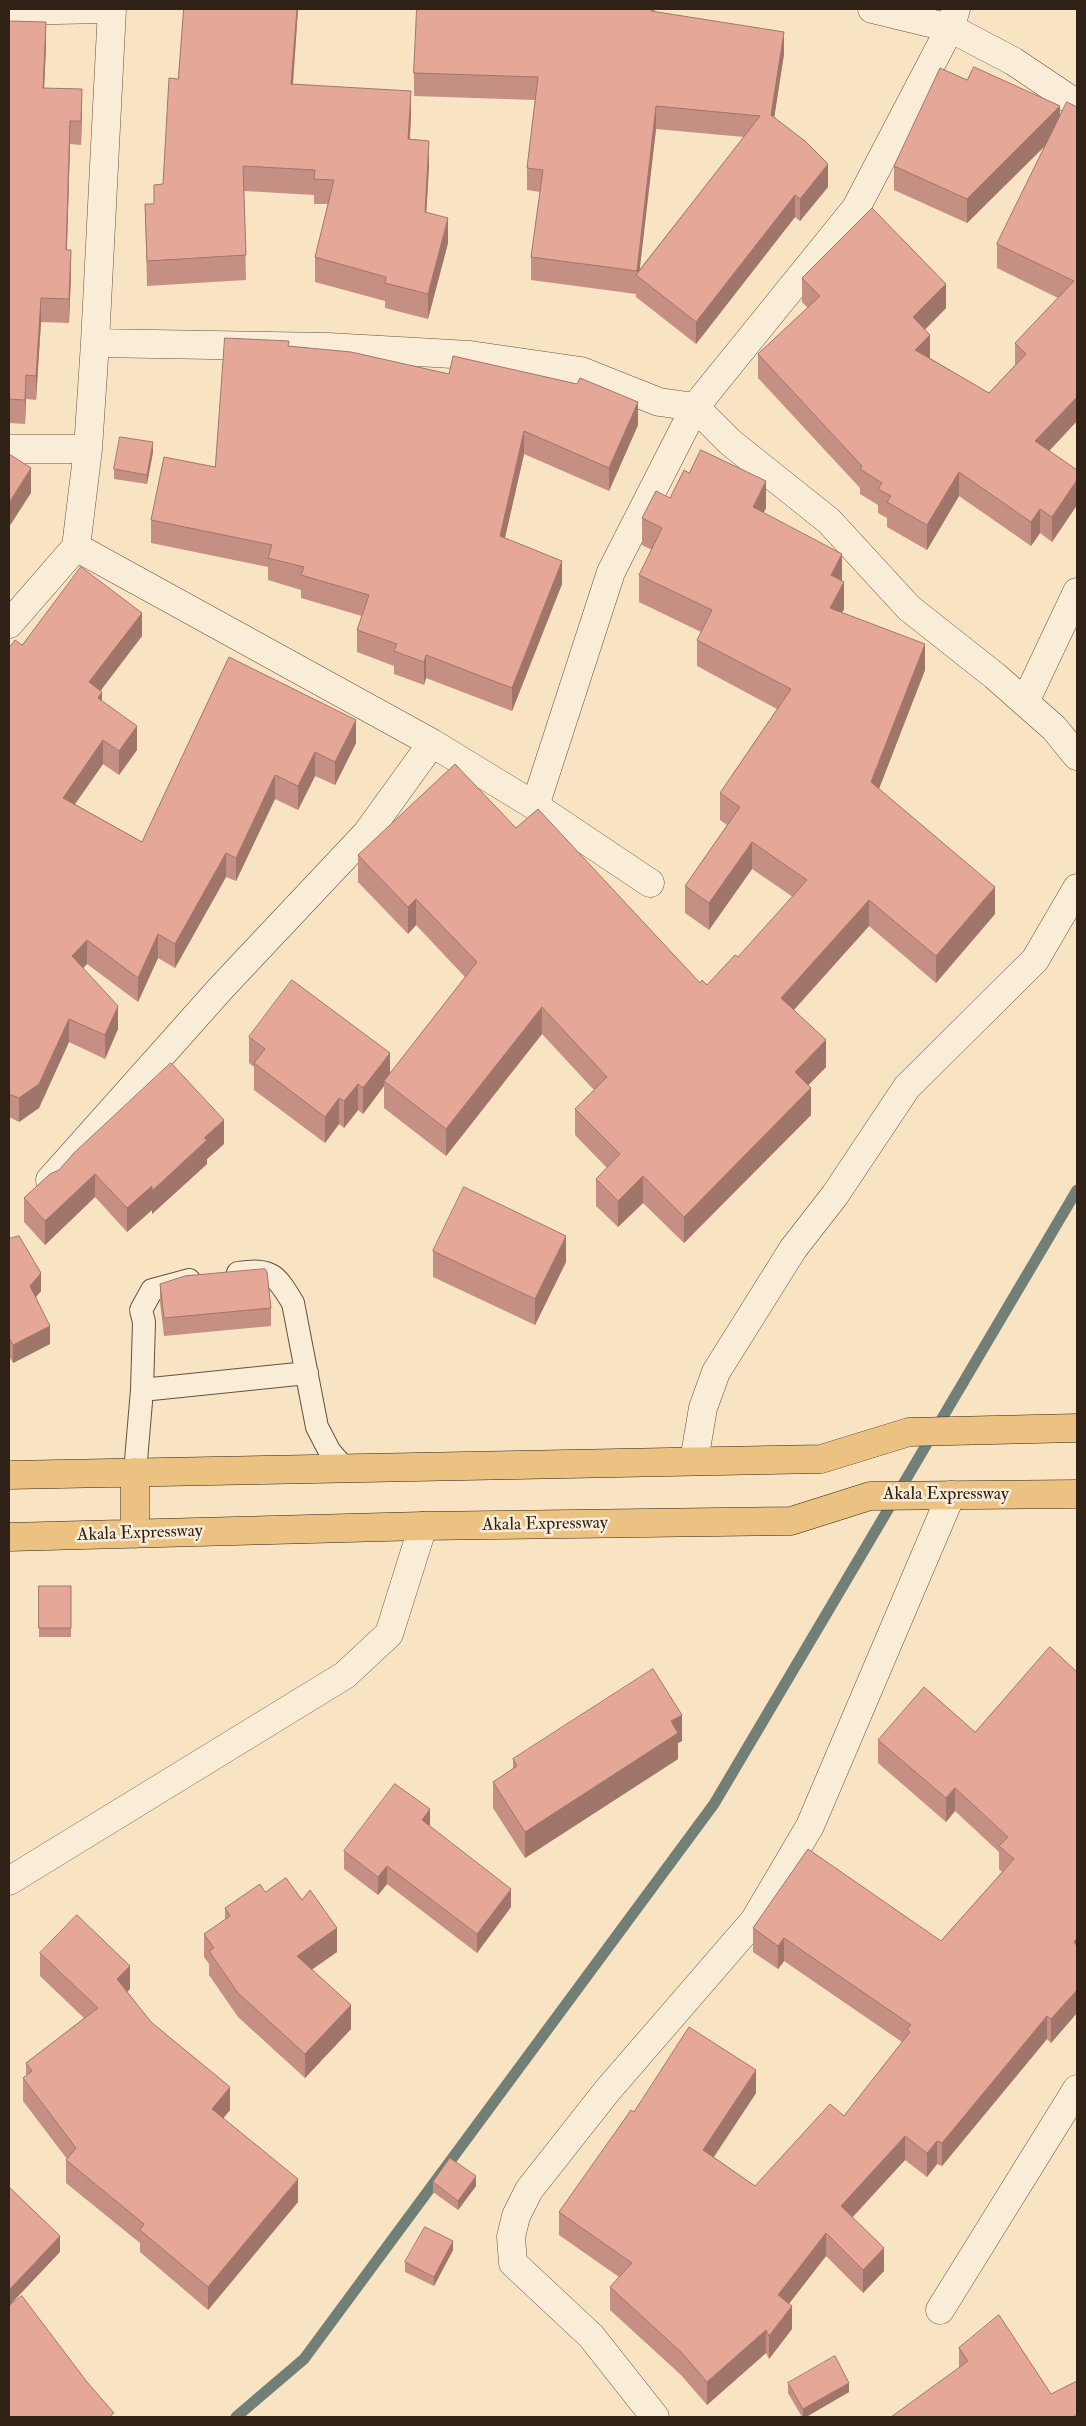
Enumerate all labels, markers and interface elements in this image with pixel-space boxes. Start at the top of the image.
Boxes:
street label: Akala Expressway [883,1484,1009,1506]
street label: Akala Expressway [482,1513,608,1537]
street label: Akala Expressway [77,1521,203,1547]

